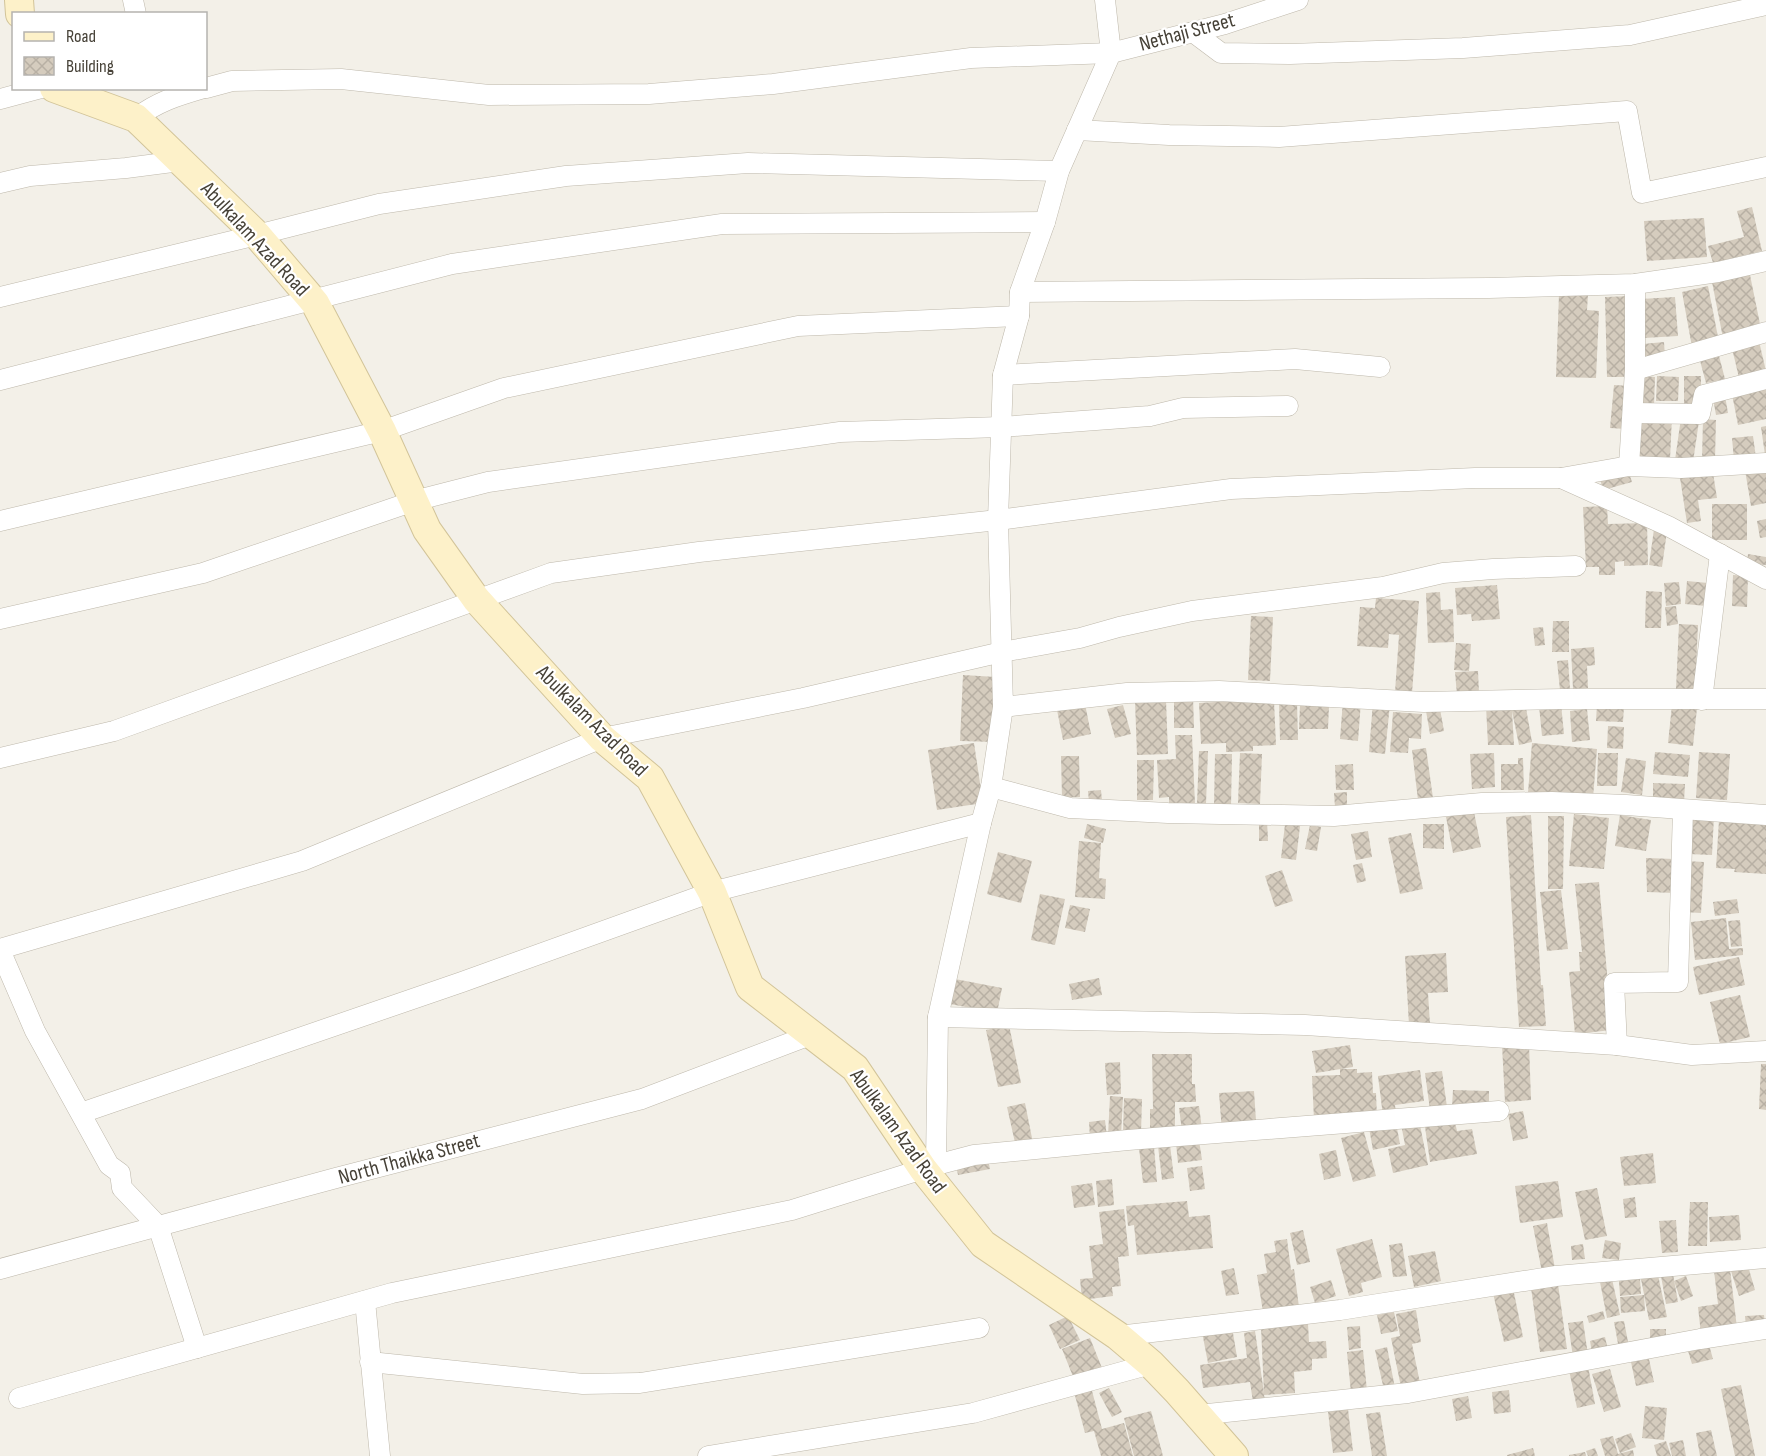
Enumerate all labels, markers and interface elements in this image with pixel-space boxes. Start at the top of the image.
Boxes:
street label: Nethaji Street [1136,7,1238,57]
legend [12,12,207,90]
text: Road [66,26,96,47]
text: Building [66,56,114,77]
street label: Abulkalam Azad Road [195,176,314,301]
street label: Abulkalam Azad Road [530,659,653,782]
street label: Abulkalam Azad Road [844,1063,951,1198]
street label: North Thaikka Street [335,1128,483,1190]

